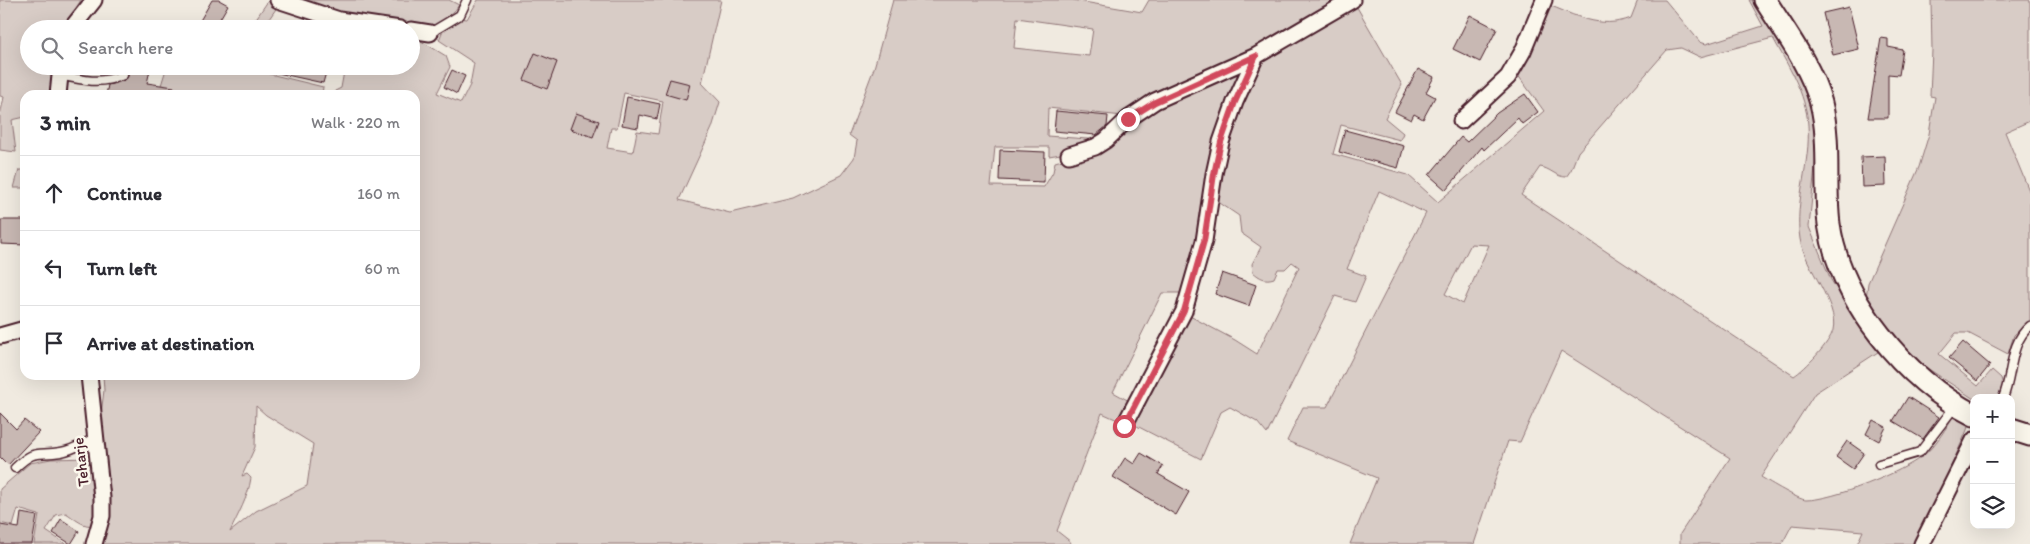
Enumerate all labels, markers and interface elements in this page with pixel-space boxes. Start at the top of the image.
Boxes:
search box [20,20,420,75]
icon: search [38,34,66,62]
text: Search here [78,36,173,59]
route end [1117,108,1140,131]
text: 3 min [40,110,90,135]
text: Walk · 220 m [311,113,400,132]
icon: ahead [40,179,68,207]
text: Continue [87,182,162,205]
text: 160 m [357,184,400,203]
icon: left [40,254,68,282]
text: Turn left [87,257,157,280]
text: 60 m [365,259,400,278]
icon: arrive [40,329,68,357]
text: Arrive at destination [87,332,254,355]
map controls [1970,394,2015,529]
button: + [1970,394,2015,439]
route start [1113,415,1136,438]
street label: Teharje [68,436,93,488]
button: − [1970,439,2015,484]
button: layers [1970,484,2015,529]

